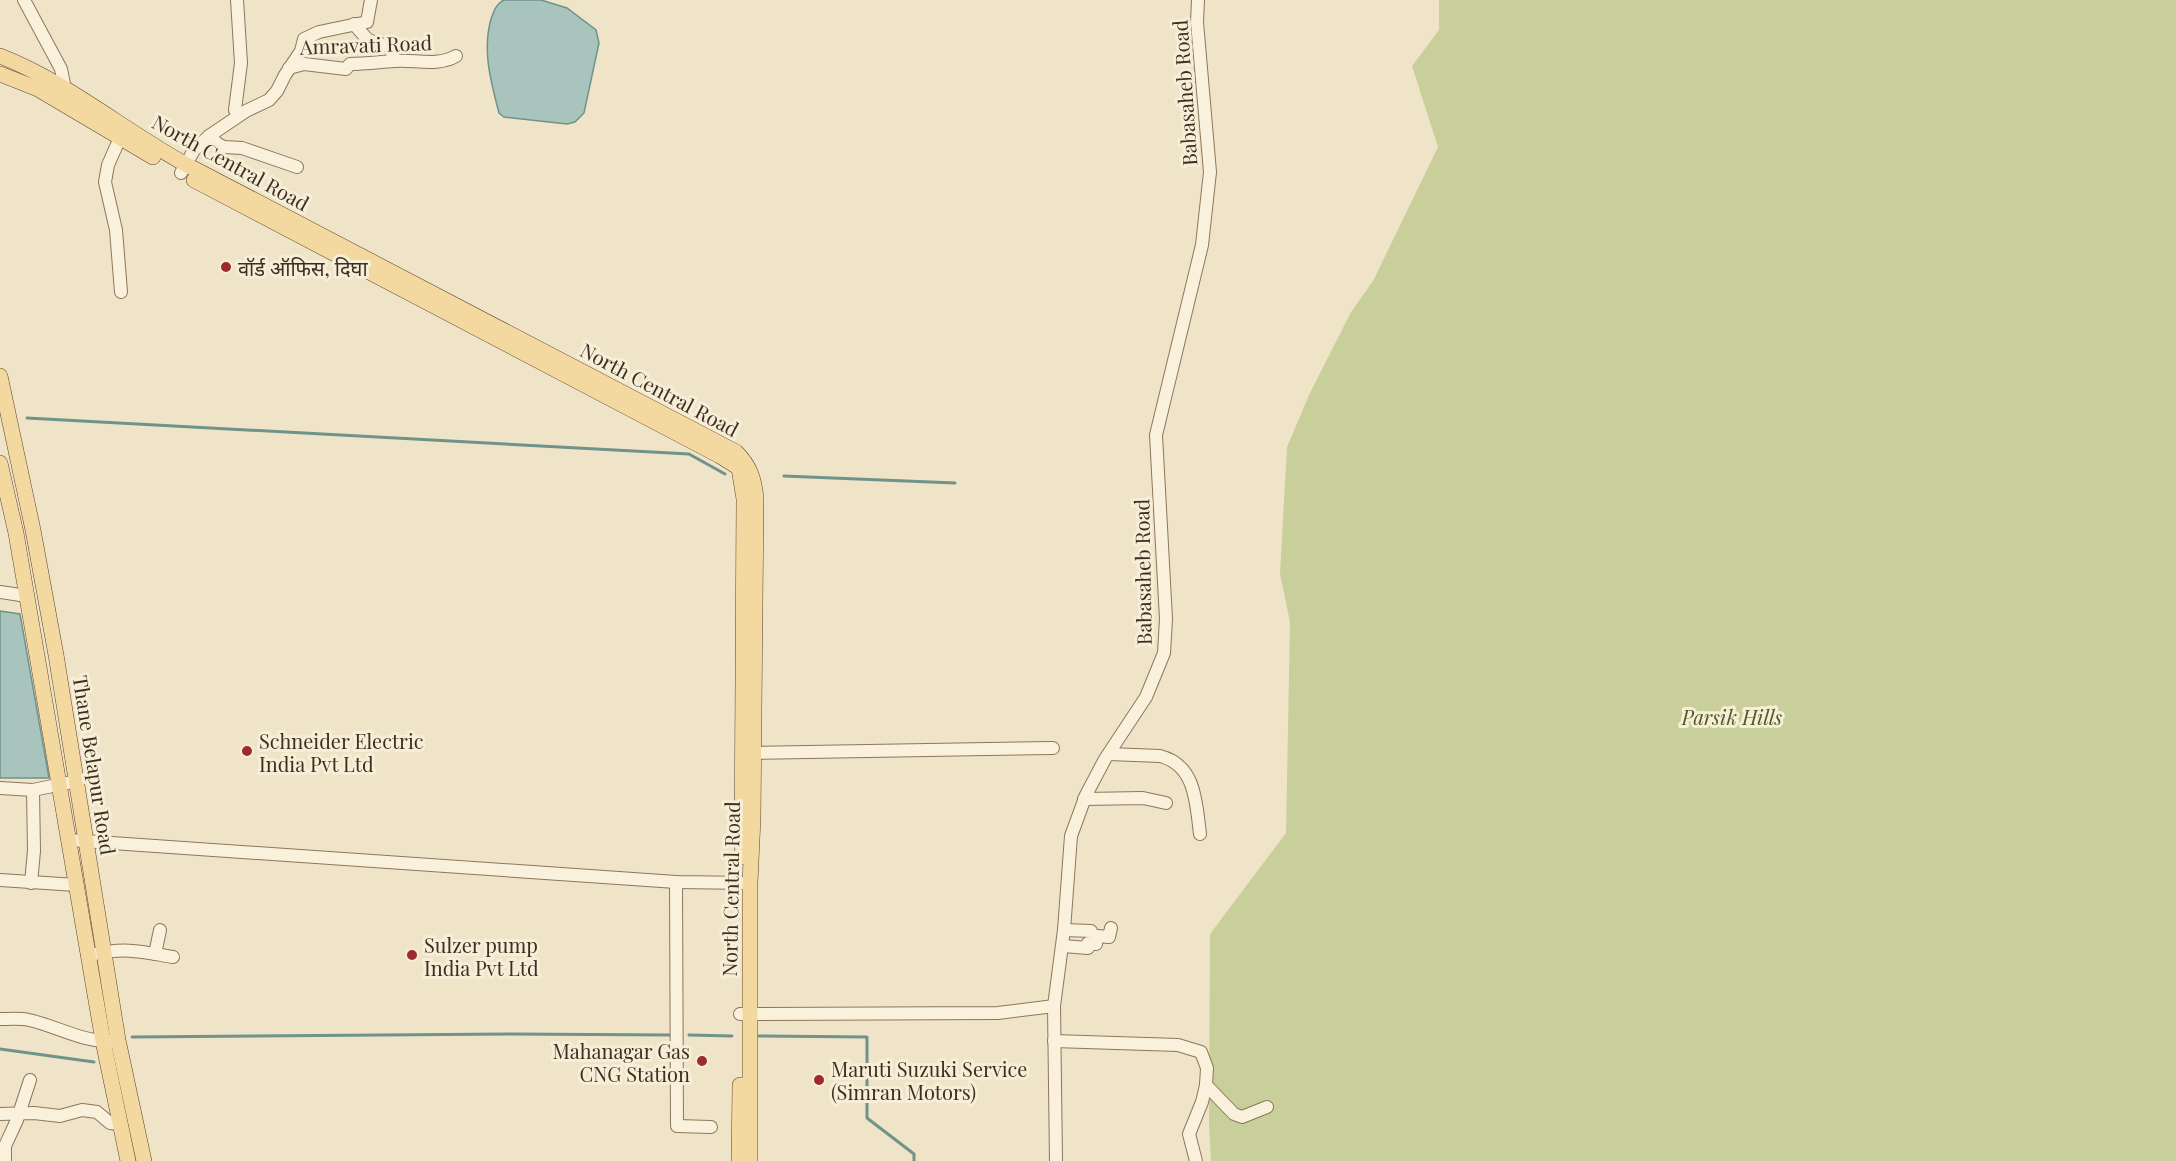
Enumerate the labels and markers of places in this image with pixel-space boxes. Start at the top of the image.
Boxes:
place label: वॉर्ड ऑफिस, दिघा [238,254,368,281]
marker: वॉर्ड ऑफिस, दिघा [219,260,233,274]
place label: Schneider Electric India Pvt Ltd [259,727,424,777]
marker: Schneider Electric India Pvt Ltd [240,744,254,758]
place label: Sulzer pump India Pvt Ltd [424,931,539,981]
marker: Sulzer pump India Pvt Ltd [405,948,419,962]
place label: Mahanagar Gas CNG Station [552,1037,690,1087]
marker: Mahanagar Gas CNG Station [695,1054,709,1068]
place label: Maruti Suzuki Service (Simran Motors) [831,1055,1027,1105]
marker: Maruti Suzuki Service (Simran Motors) [812,1073,826,1087]

